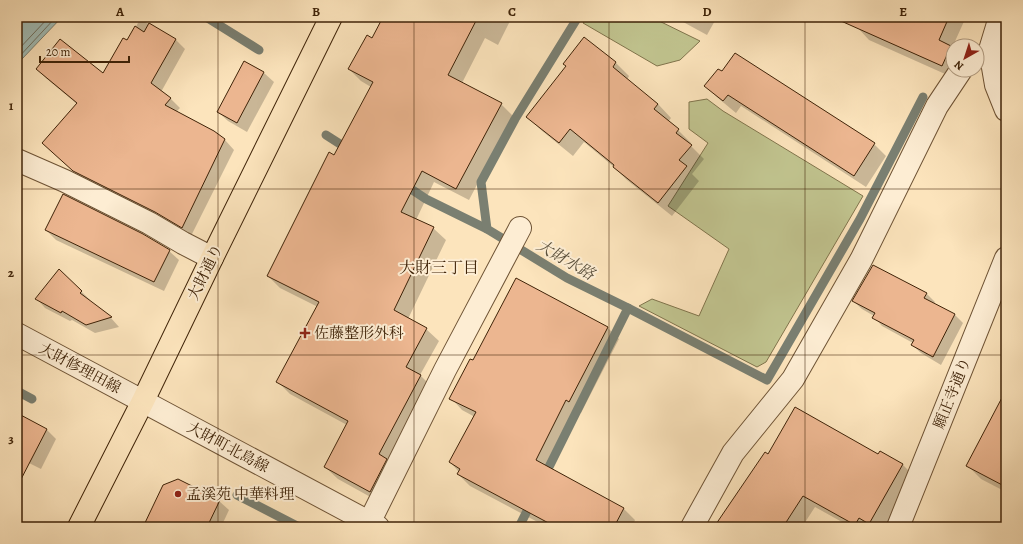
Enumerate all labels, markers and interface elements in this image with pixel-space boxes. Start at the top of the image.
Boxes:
text: A [115,3,125,20]
text: B [312,3,320,20]
text: C [508,3,516,20]
text: D [702,3,712,20]
text: E [899,3,907,20]
scale bar [40,38,129,64]
north arrow [945,38,985,78]
text: 20 m [46,44,70,60]
text: N [951,57,967,74]
text: 1 [9,97,14,114]
water label: 大財水路 [532,234,600,286]
street label: 大財通り [183,241,227,303]
district label: 大財三丁目 [399,257,479,279]
text: 2 [8,264,15,281]
place label: 佐藤整形外科 [314,323,404,343]
marker: 佐藤整形外科 [299,327,311,339]
street label: 大財修理田線 [36,338,124,398]
street label: 願正寺通り [929,354,975,432]
street label: 大財町北島線 [184,417,272,477]
text: 3 [8,430,14,447]
place label: 孟溪苑 中華料理 [186,484,295,504]
marker: 孟溪苑 中華料理 [173,489,183,499]

